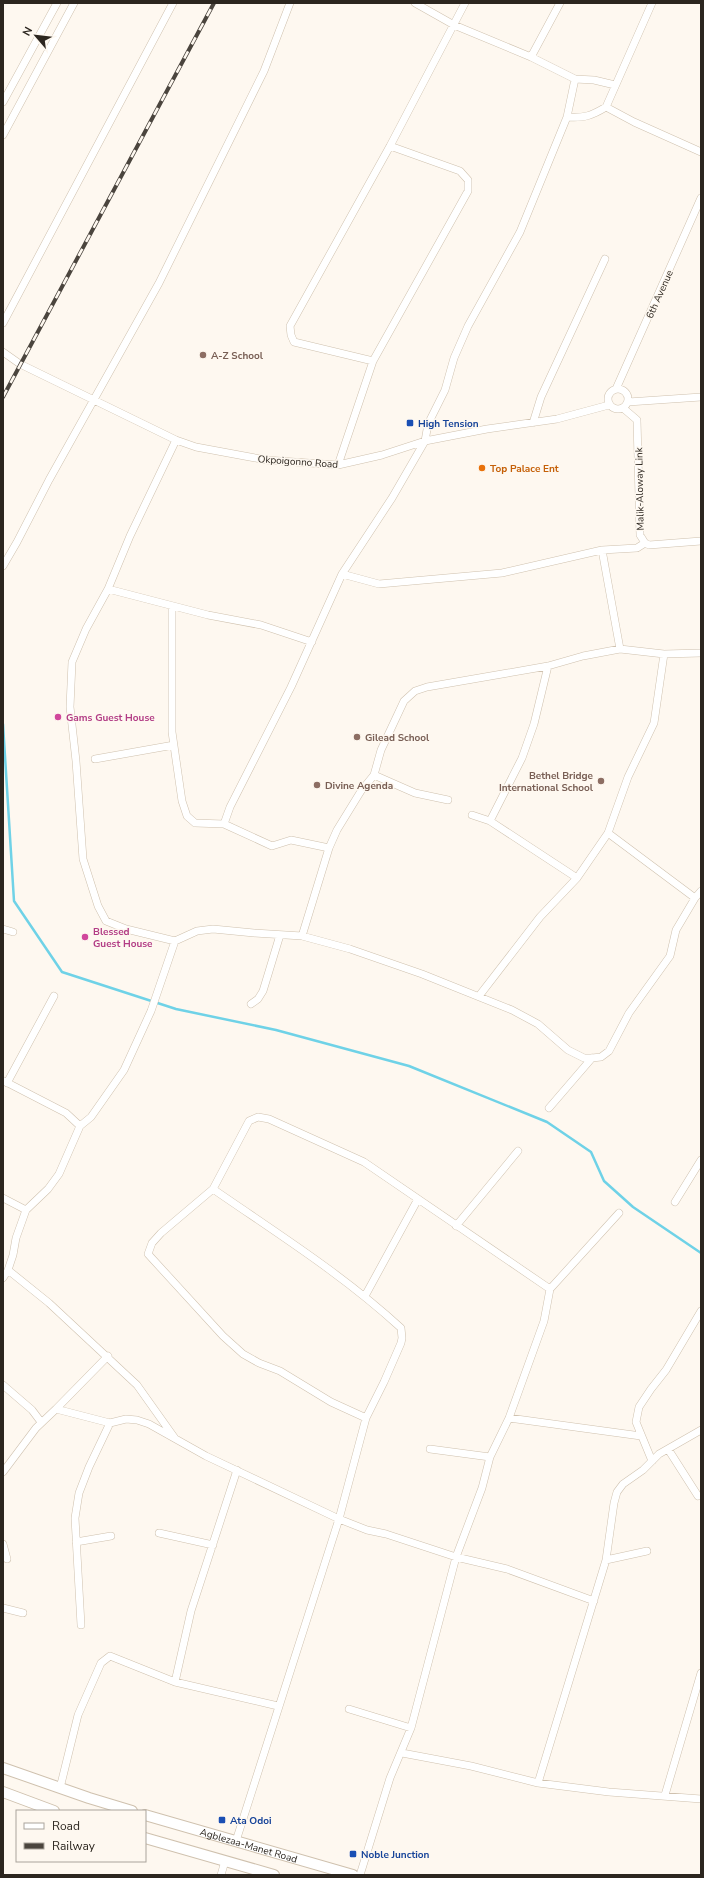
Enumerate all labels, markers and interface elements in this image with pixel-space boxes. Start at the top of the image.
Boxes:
north arrow [16,16,56,56]
text: N [19,24,36,39]
street label: 6th Avenue [643,268,677,321]
place label: A-Z School [211,349,264,363]
marker: A-Z School [198,350,208,360]
place label: High Tension [418,417,479,431]
marker: High Tension [405,418,415,428]
street label: Malik-Aloway Link [632,446,648,531]
street label: Okpoigonno Road [257,452,339,472]
place label: Top Palace Ent [490,462,559,476]
marker: Top Palace Ent [477,463,487,473]
place label: Gams Guest House [66,711,155,725]
marker: Gams Guest House [53,712,63,722]
place label: Gilead School [365,731,430,745]
marker: Gilead School [352,732,362,742]
place label: Bethel Bridge International School [499,769,594,795]
marker: Bethel Bridge International School [596,776,606,786]
place label: Divine Agenda [325,779,393,793]
marker: Divine Agenda [312,780,322,790]
place label: Blessed Guest House [93,925,153,951]
marker: Blessed Guest House [80,932,90,942]
legend [16,1810,146,1862]
place label: Ata Odoi [230,1814,271,1828]
marker: Ata Odoi [217,1815,227,1825]
text: Road [52,1818,80,1834]
street label: Agblezaa-Manet Road [198,1825,299,1867]
text: Railway [52,1838,96,1854]
place label: Noble Junction [361,1848,430,1862]
marker: Noble Junction [348,1849,358,1859]

